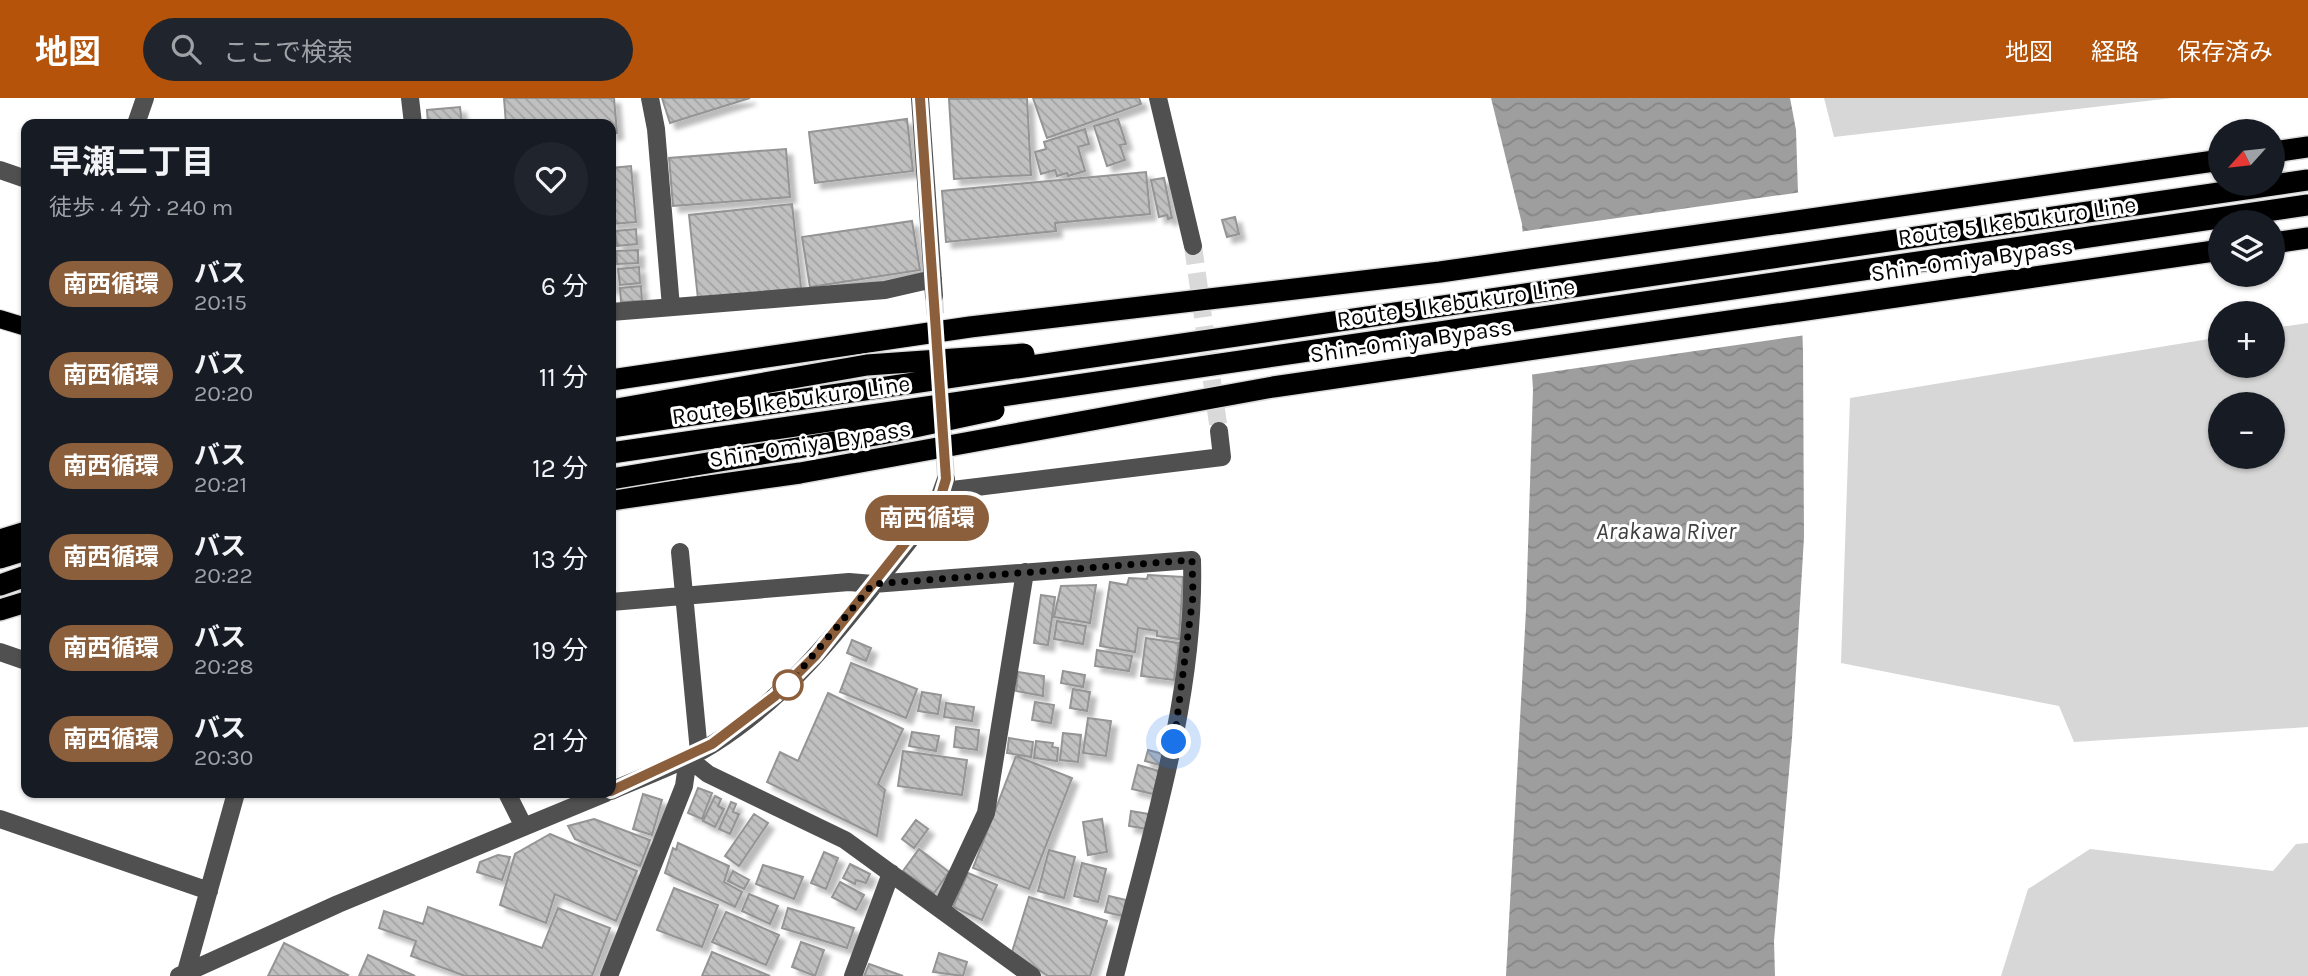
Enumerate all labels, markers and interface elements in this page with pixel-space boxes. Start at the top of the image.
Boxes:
search box [143,18,633,81]
icon: search [167,30,205,68]
text: 地図 [35,33,101,71]
text: ここで検索 [223,37,353,68]
text: 地図 [2005,38,2053,66]
text: 経路 [2091,38,2139,66]
text: 保存済み [2177,38,2273,66]
north arrow [2208,119,2286,196]
map controls [2208,119,2285,469]
button: heart [514,142,588,216]
text: 早瀬二丁目 [49,143,214,181]
street label: Route 5 Ikebukuro Line [1896,191,2138,251]
text: 徒歩 · 4 分 · 240 m [49,194,233,221]
button: layers [2208,210,2285,287]
street label: Shin-Omiya Bypass [1869,232,2075,288]
text: バス [194,258,246,289]
text: 南西循環 [63,270,159,298]
text: 6 分 [541,271,588,302]
street label: Route 5 Ikebukuro Line [1335,273,1577,333]
text: 20:15 [194,289,247,316]
button: + [2208,301,2285,378]
street label: Shin-Omiya Bypass [1308,313,1514,369]
text: バス [194,349,246,380]
text: 南西循環 [63,361,159,389]
text: 11 分 [539,362,588,393]
street label: Route 5 Ikebukuro Line [670,370,912,430]
text: 20:20 [194,380,253,407]
button: − [2208,392,2285,469]
street label: Shin-Omiya Bypass [707,415,913,473]
text: バス [194,440,246,471]
text: 南西循環 [63,452,159,480]
text: 12 分 [532,453,588,484]
text: 20:21 [194,471,247,498]
line badge: 南西循環 [878,495,976,541]
text: 南西循環 [879,504,975,532]
water label: Arakawa River [1596,517,1737,545]
text: バス [194,531,246,562]
text: 南西循環 [63,543,159,571]
text: 13 分 [532,544,588,575]
text: 20:22 [194,562,253,589]
text: バス [194,622,246,653]
text: 南西循環 [63,634,159,662]
text: 19 分 [532,635,588,666]
text: 20:28 [194,653,254,680]
unlabelled marker [773,670,803,700]
text: バス [194,713,246,744]
your location [1156,724,1191,759]
text: 南西循環 [63,725,159,753]
text: 21 分 [532,726,588,757]
text: 20:30 [194,744,254,771]

